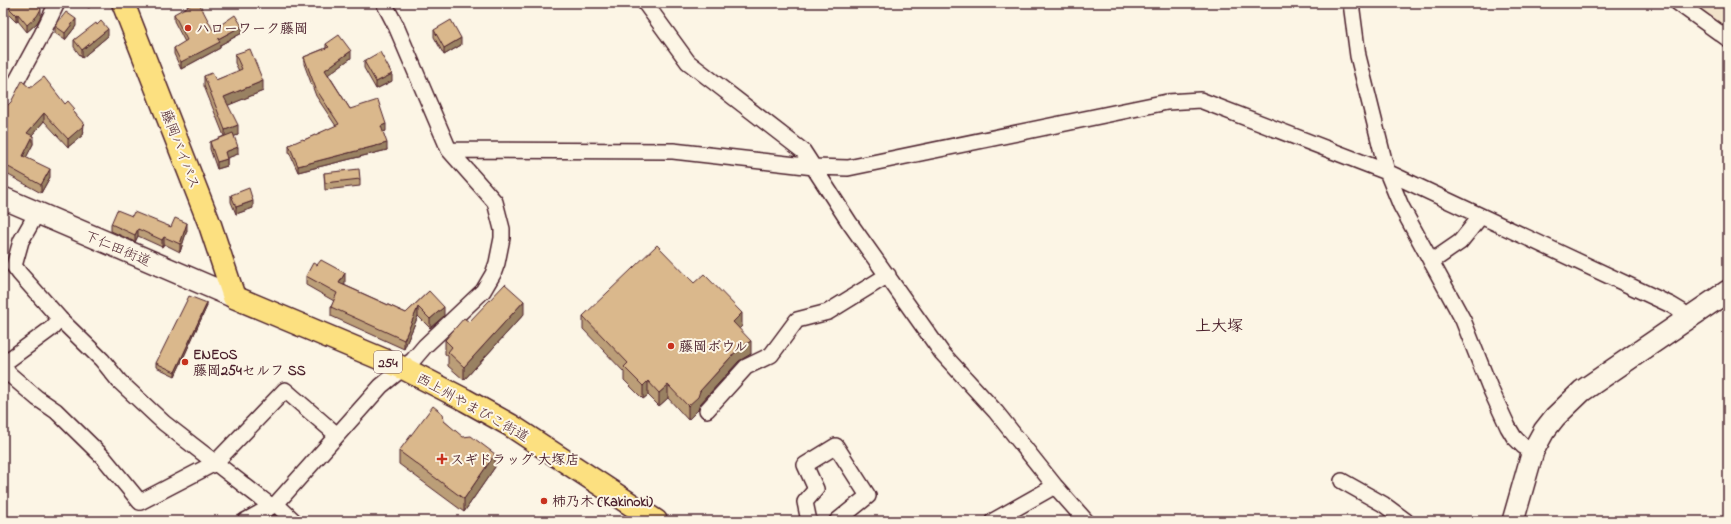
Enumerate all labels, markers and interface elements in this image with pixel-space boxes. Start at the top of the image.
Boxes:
place label: ハローワーク藤岡 [196,19,308,40]
marker: ハローワーク藤岡 [183,23,193,33]
street label: 藤岡バイパス [155,107,204,192]
street label: 下仁田街道 [81,226,154,273]
district label: 上大塚 [1195,315,1243,339]
place label: 藤岡ボウル [679,337,748,358]
marker: 藤岡ボウル [666,341,676,351]
place label: ENEOS 藤岡254セルフ SS [193,345,306,382]
road number: 254 [374,351,402,373]
marker: ENEOS 藤岡254セルフ SS [180,357,190,367]
street label: 西上州やまびこ街道 [412,369,532,448]
place label: スギドラッグ 大塚店 [450,450,580,471]
marker: スギドラッグ 大塚店 [437,454,447,464]
place label: 柿乃木 (Kakinoki) [552,492,654,513]
marker: 柿乃木 (Kakinoki) [539,496,549,506]

